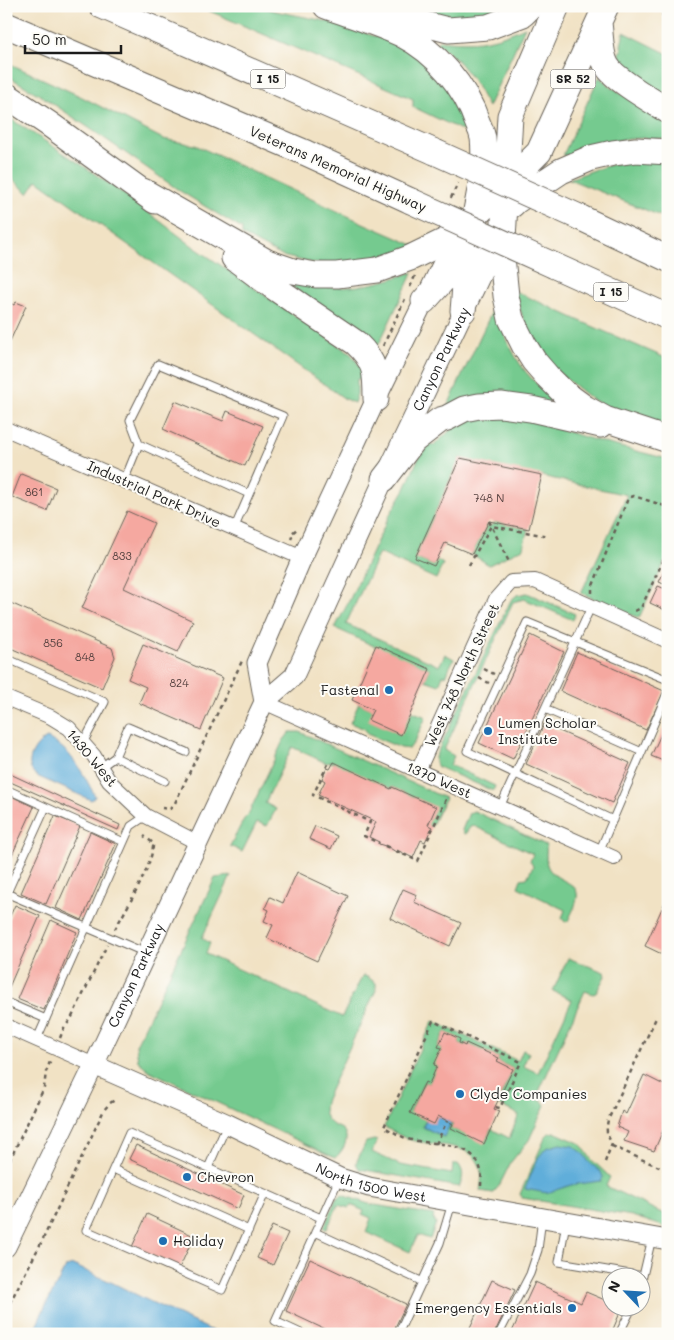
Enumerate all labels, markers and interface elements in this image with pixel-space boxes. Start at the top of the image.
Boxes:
scale bar [25,22,121,54]
text: 50 m [32,29,67,49]
road number: I 15 [250,70,286,88]
road number: SR 52 [550,70,596,88]
street label: Veterans Memorial Highway [247,121,430,216]
road number: I 15 [594,282,628,302]
street label: Canyon Parkway [408,304,473,414]
street label: Industrial Park Drive [84,455,224,532]
house number: 861 [25,484,43,499]
house number: 748 N [474,490,504,505]
house number: 833 [112,548,132,563]
street label: West 748 North Street [420,600,503,750]
house number: 856 [43,635,63,650]
house number: 848 [75,649,95,664]
house number: 824 [169,675,189,690]
place label: Fastenal [321,680,379,699]
marker: Fastenal [383,684,395,696]
place label: Lumen Scholar Institute [498,713,597,748]
street label: 1430 West [63,725,122,790]
marker: Lumen Scholar Institute [482,725,494,737]
street label: 1370 West [404,757,475,802]
street label: Canyon Parkway [103,920,168,1031]
place label: Clyde Companies [470,1084,587,1103]
marker: Clyde Companies [454,1088,466,1100]
street label: North 1500 West [313,1158,428,1206]
place label: Chevron [197,1167,254,1186]
marker: Chevron [181,1171,193,1183]
place label: Holiday [173,1231,224,1250]
marker: Holiday [157,1235,169,1247]
north arrow [602,1268,652,1318]
text: N [603,1277,625,1295]
place label: Emergency Essentials [415,1298,562,1317]
marker: Emergency Essentials [566,1302,578,1314]

